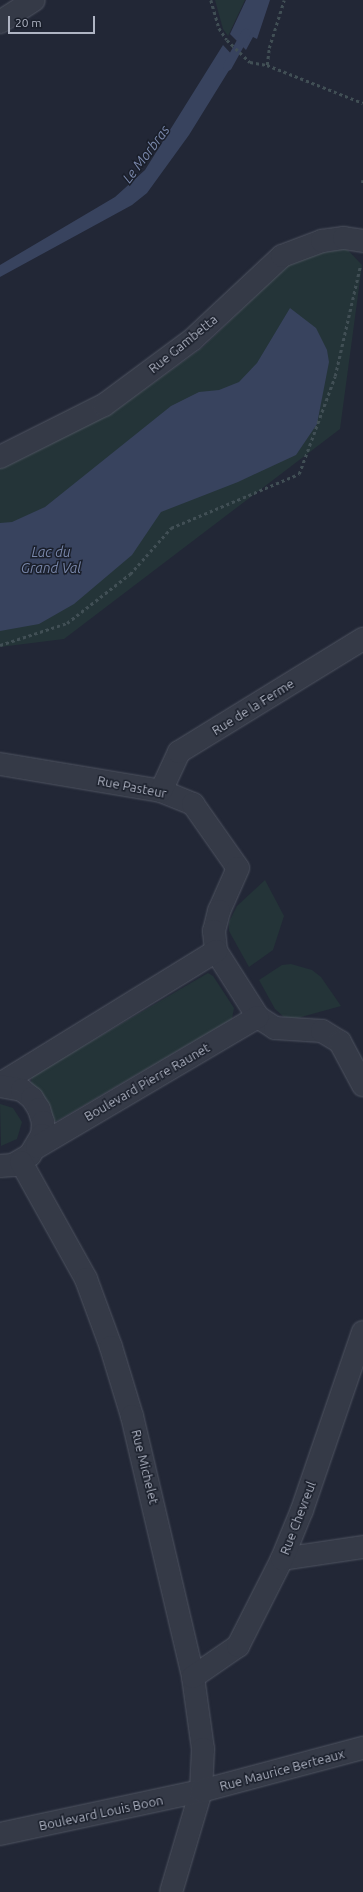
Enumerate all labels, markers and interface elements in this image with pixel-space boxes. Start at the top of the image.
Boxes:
scale bar [10,8,97,34]
text: 20 m [15,16,42,29]
water label: Le Morbras [119,122,173,186]
street label: Rue Gambetta [146,312,220,376]
water label: Lac du Grand Val [21,544,81,576]
street label: Rue de la Ferme [209,676,297,738]
street label: Rue Pasteur [96,773,168,801]
street label: Boulevard Pierre Raunet [81,1040,213,1124]
street label: Rue Michelet [128,1428,162,1506]
street label: Rue Chevreul [277,1479,319,1557]
street label: Rue Maurice Berteaux [218,1746,346,1794]
street label: Boulevard Louis Boon [37,1792,165,1834]

